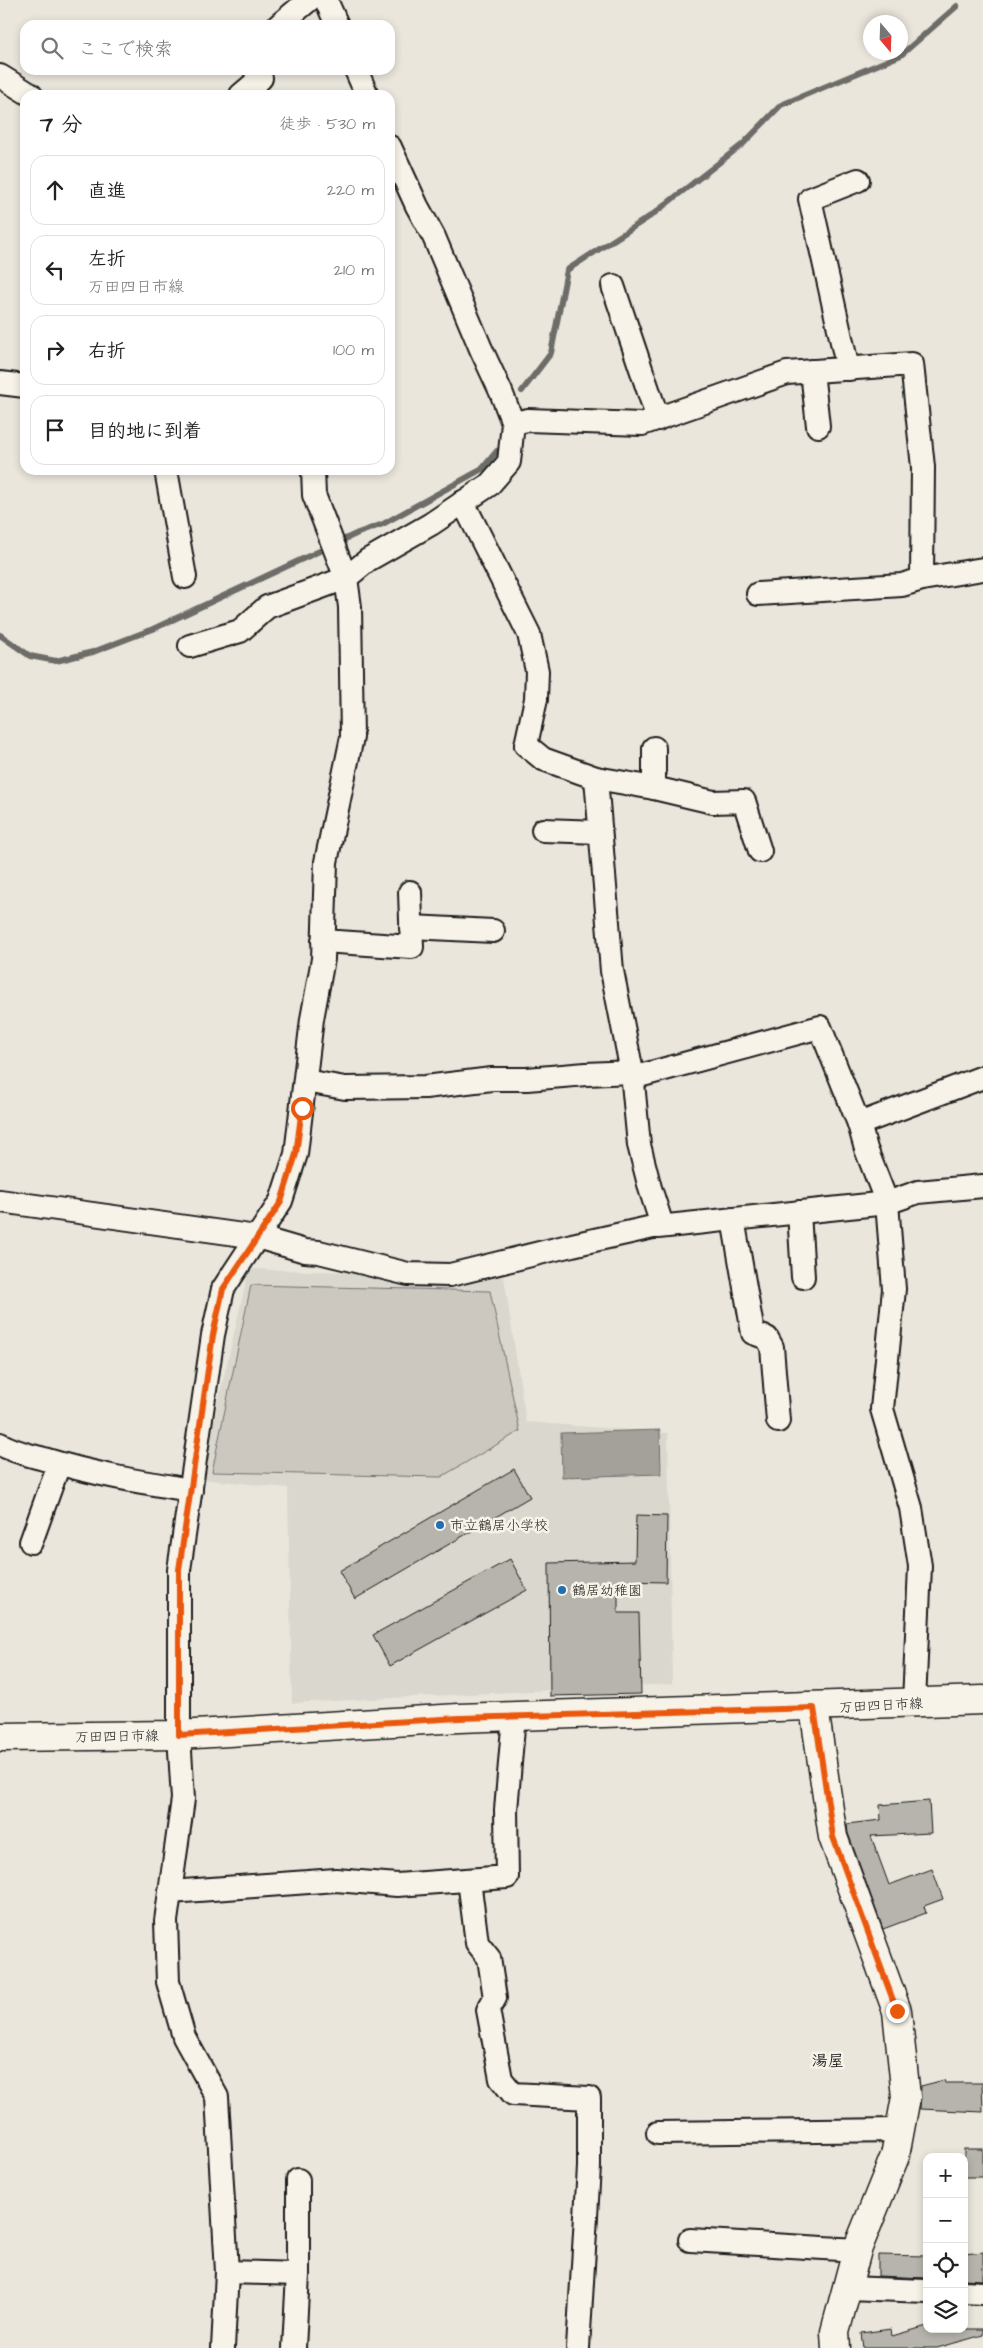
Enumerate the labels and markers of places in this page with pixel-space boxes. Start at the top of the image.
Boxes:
place label: 市立鶴居小学校 [450,1516,548,1536]
marker: 市立鶴居小学校 [434,1519,446,1531]
place label: 鶴居幼稚園 [572,1581,642,1601]
marker: 鶴居幼稚園 [556,1584,568,1596]

